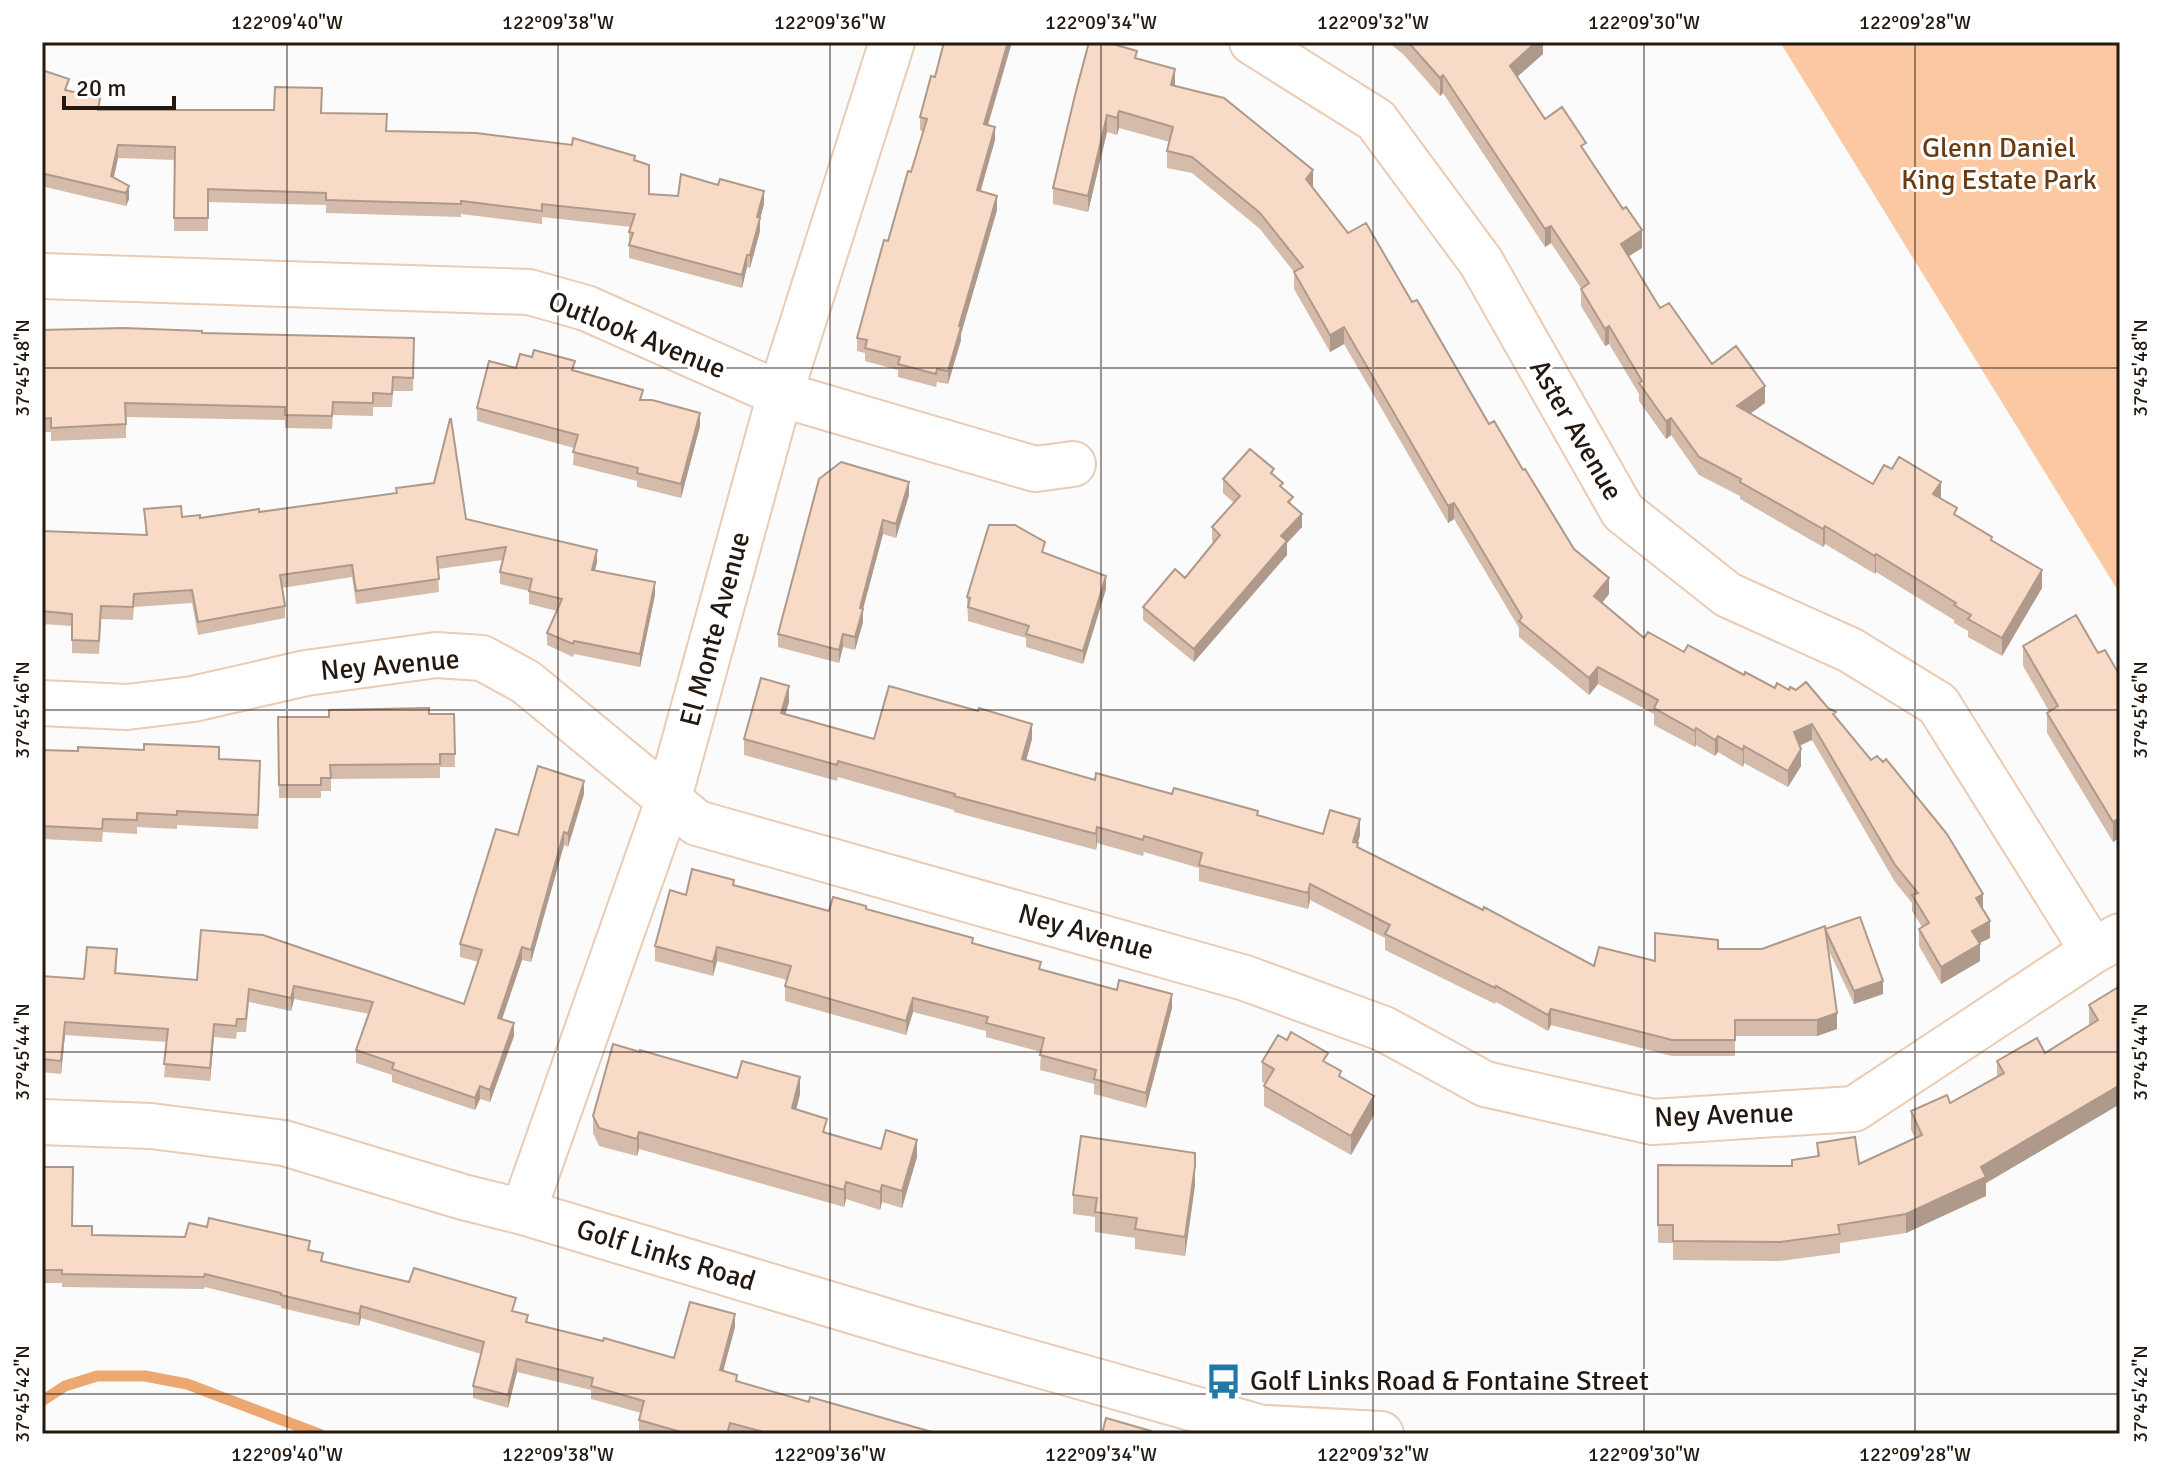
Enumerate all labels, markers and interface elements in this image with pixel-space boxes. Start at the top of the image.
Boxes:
text: 122°09'40"W [231,10,343,35]
text: 122°09'38"W [502,10,614,35]
text: 122°09'36"W [774,10,886,35]
text: 122°09'34"W [1045,10,1157,35]
text: 122°09'32"W [1317,10,1429,35]
text: 122°09'30"W [1588,10,1700,35]
text: 122°09'28"W [1859,10,1971,35]
scale bar [64,60,174,110]
text: 20 m [76,73,126,103]
park label: Glenn Daniel King Estate Park [1901,131,2097,197]
street label: Outlook Avenue [543,284,731,386]
text: 37°45'48"N [10,319,35,417]
text: 37°45'48"N [2128,319,2153,417]
street label: Aster Avenue [1522,354,1630,506]
street label: El Monte Avenue [673,528,757,730]
street label: Ney Avenue [319,642,461,688]
text: 37°45'46"N [10,661,35,759]
text: 37°45'46"N [2128,661,2153,759]
street label: Ney Avenue [1014,896,1158,968]
text: 37°45'44"N [10,1003,35,1101]
text: 37°45'44"N [2128,1003,2153,1101]
street label: Ney Avenue [1654,1096,1794,1134]
street label: Golf Links Road [572,1212,760,1298]
text: 37°45'42"N [10,1345,35,1443]
text: 37°45'42"N [2128,1345,2153,1443]
bus stop icon: Golf Links Road & Fontaine Street [1205,1362,1243,1400]
place label: Golf Links Road & Fontaine Street [1250,1364,1649,1398]
text: 122°09'40"W [231,1442,343,1467]
text: 122°09'38"W [502,1442,614,1467]
text: 122°09'36"W [774,1442,886,1467]
text: 122°09'34"W [1045,1442,1157,1467]
text: 122°09'32"W [1317,1442,1429,1467]
text: 122°09'30"W [1588,1442,1700,1467]
text: 122°09'28"W [1859,1442,1971,1467]

